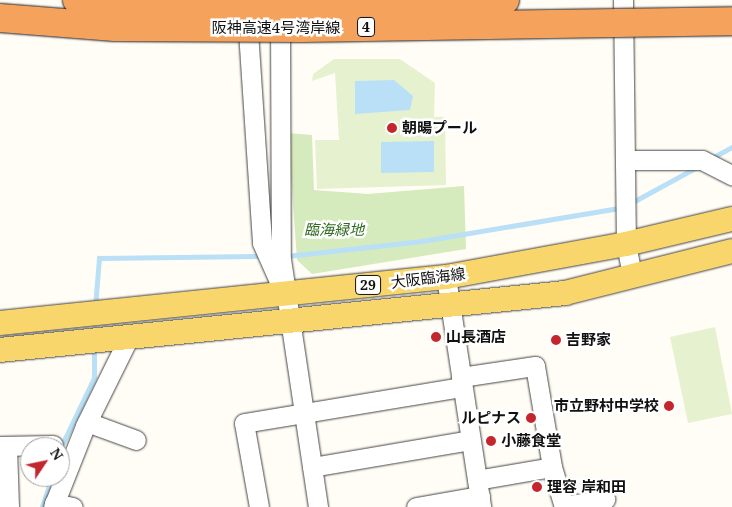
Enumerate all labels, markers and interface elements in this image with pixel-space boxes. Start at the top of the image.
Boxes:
road number: 4 [356,16,376,38]
street label: 阪神高速4号湾岸線 [212,19,340,37]
place label: 朝暘プール [402,119,477,137]
marker: 朝暘プール [386,122,398,134]
park label: 臨海緑地 [304,221,364,239]
street label: 大阪臨海線 [390,264,466,292]
road number: 29 [354,274,382,296]
place label: 山長酒店 [446,328,506,346]
marker: 山長酒店 [430,331,442,343]
place label: 吉野家 [566,331,611,349]
marker: 吉野家 [550,334,562,346]
place label: 市立野村中学校 [554,397,659,415]
marker: 市立野村中学校 [663,400,675,412]
place label: ルピナス [461,409,521,427]
marker: ルピナス [525,412,537,424]
place label: 小藤食堂 [501,432,561,450]
marker: 小藤食堂 [485,435,497,447]
north arrow [20,437,70,487]
text: N [46,444,68,464]
place label: 理容 岸和田 [547,478,626,496]
marker: 理容 岸和田 [531,481,543,493]

